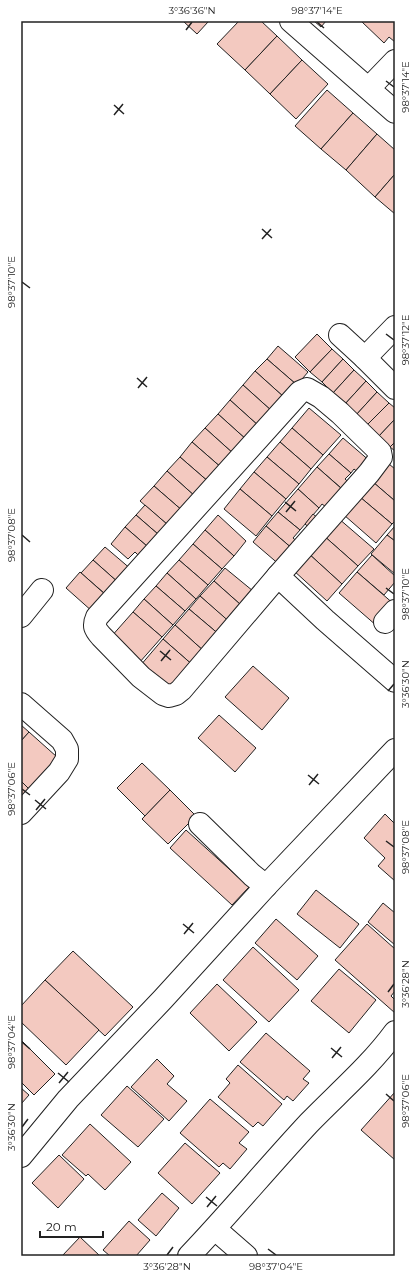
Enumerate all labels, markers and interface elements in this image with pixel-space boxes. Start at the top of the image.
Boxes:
text: 3°36'36"N [168,4,216,17]
text: 98°37'14"E [291,4,343,17]
text: 98°37'14"E [399,61,412,113]
text: 98°37'10"E [5,256,18,308]
text: 98°37'12"E [399,314,412,365]
text: 98°37'08"E [5,508,18,562]
text: 98°37'10"E [399,568,412,620]
text: 3°36'30"N [399,660,412,708]
text: 98°37'06"E [5,762,18,816]
text: 98°37'08"E [399,820,412,874]
text: 3°36'28"N [399,960,412,1008]
text: 98°37'04"E [5,1015,18,1069]
text: 98°37'06"E [399,1074,412,1128]
text: 3°36'30"N [5,1103,18,1151]
scale bar [40,1213,103,1239]
text: 20 m [46,1219,77,1234]
text: 3°36'28"N [143,1260,191,1273]
text: 98°37'04"E [249,1260,303,1273]

